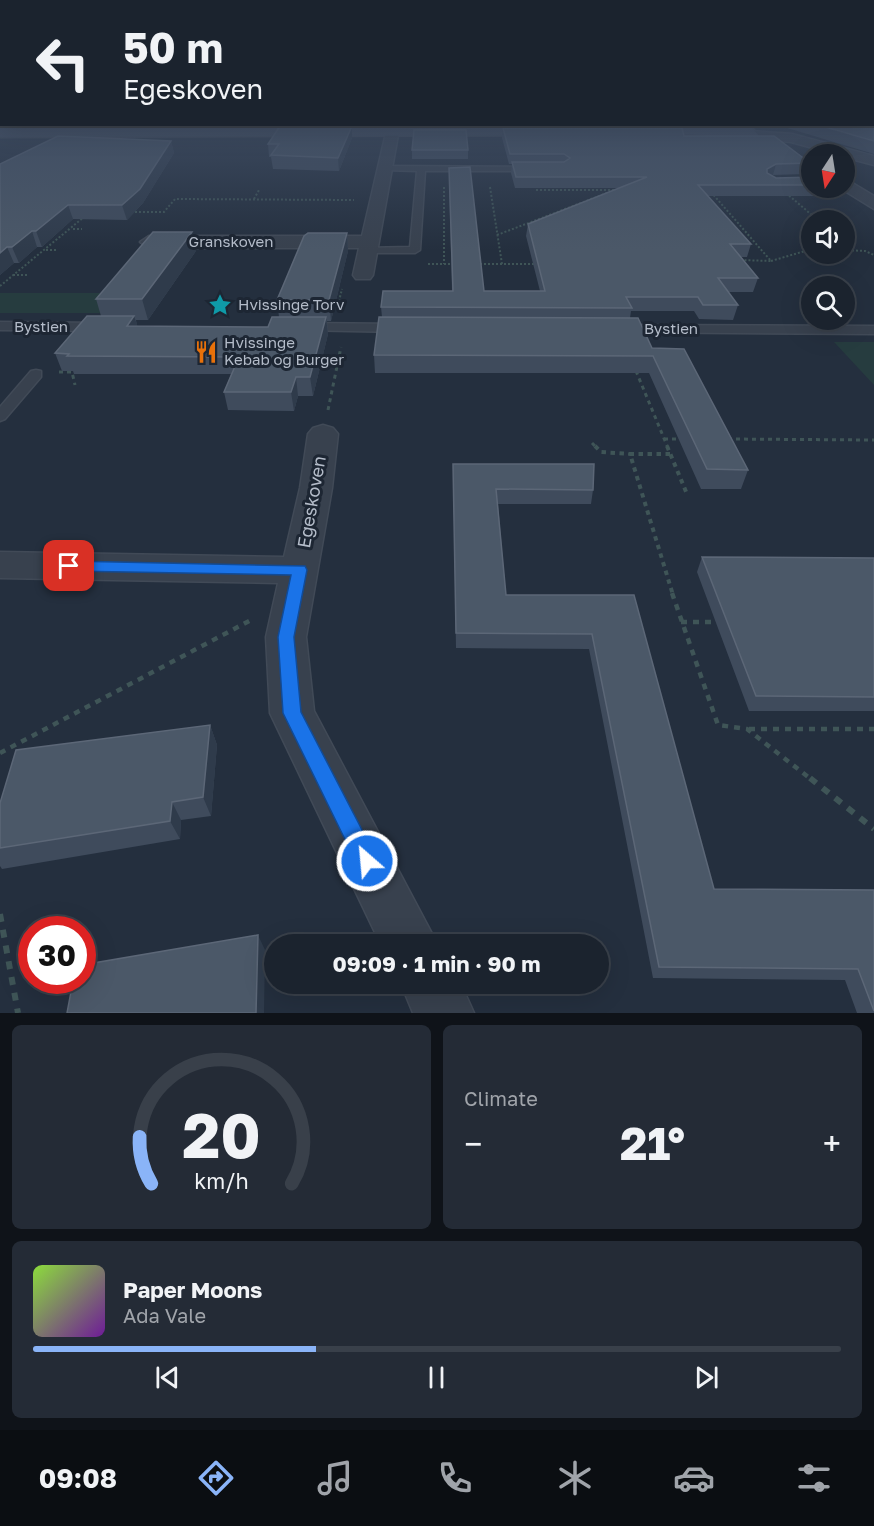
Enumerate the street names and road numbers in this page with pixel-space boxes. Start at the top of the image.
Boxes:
street label: Granskoven [189,232,273,250]
street label: Bystien [14,317,68,335]
street label: Bystien [644,319,698,337]
street label: Egeskoven [292,454,330,550]

